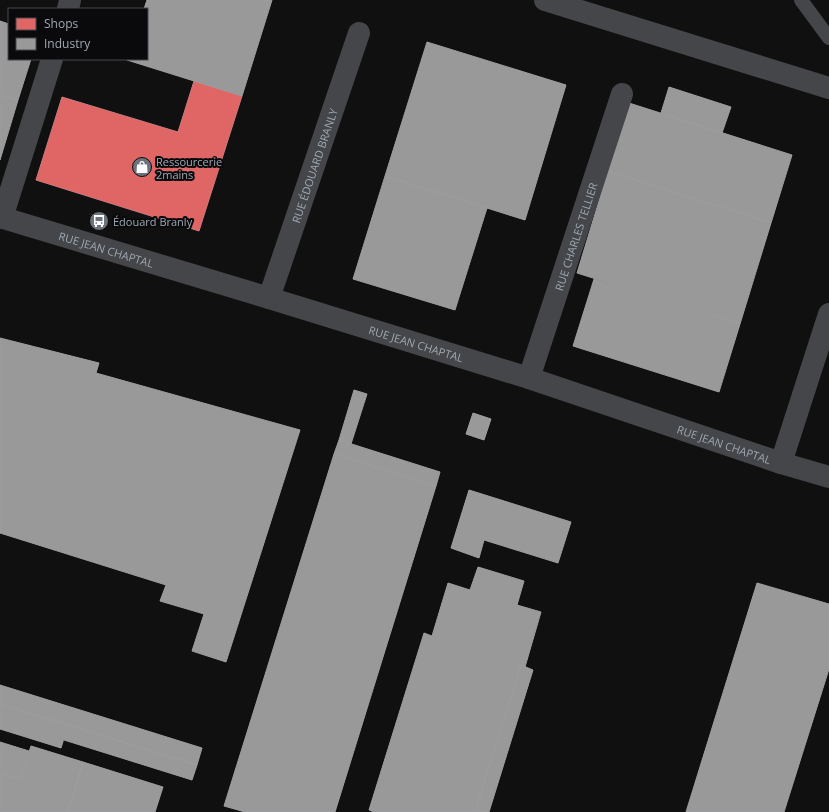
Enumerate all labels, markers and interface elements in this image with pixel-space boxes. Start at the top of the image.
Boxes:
legend [8,8,148,60]
text: Shops [44,15,79,32]
text: Industry [44,35,91,52]
street label: RUE ÉDOUARD BRANLY [288,105,341,225]
place label: Ressourcerie 2mains [156,154,222,182]
shop icon: Ressourcerie 2mains [131,156,153,178]
street label: RUE CHARLES TELLIER [551,180,600,292]
bus stop icon: Édouard Branly [88,210,110,232]
place label: Édouard Branly [113,214,193,229]
street label: RUE JEAN CHAPTAL [57,228,156,270]
street label: RUE JEAN CHAPTAL [367,322,466,365]
street label: RUE JEAN CHAPTAL [675,421,774,467]

